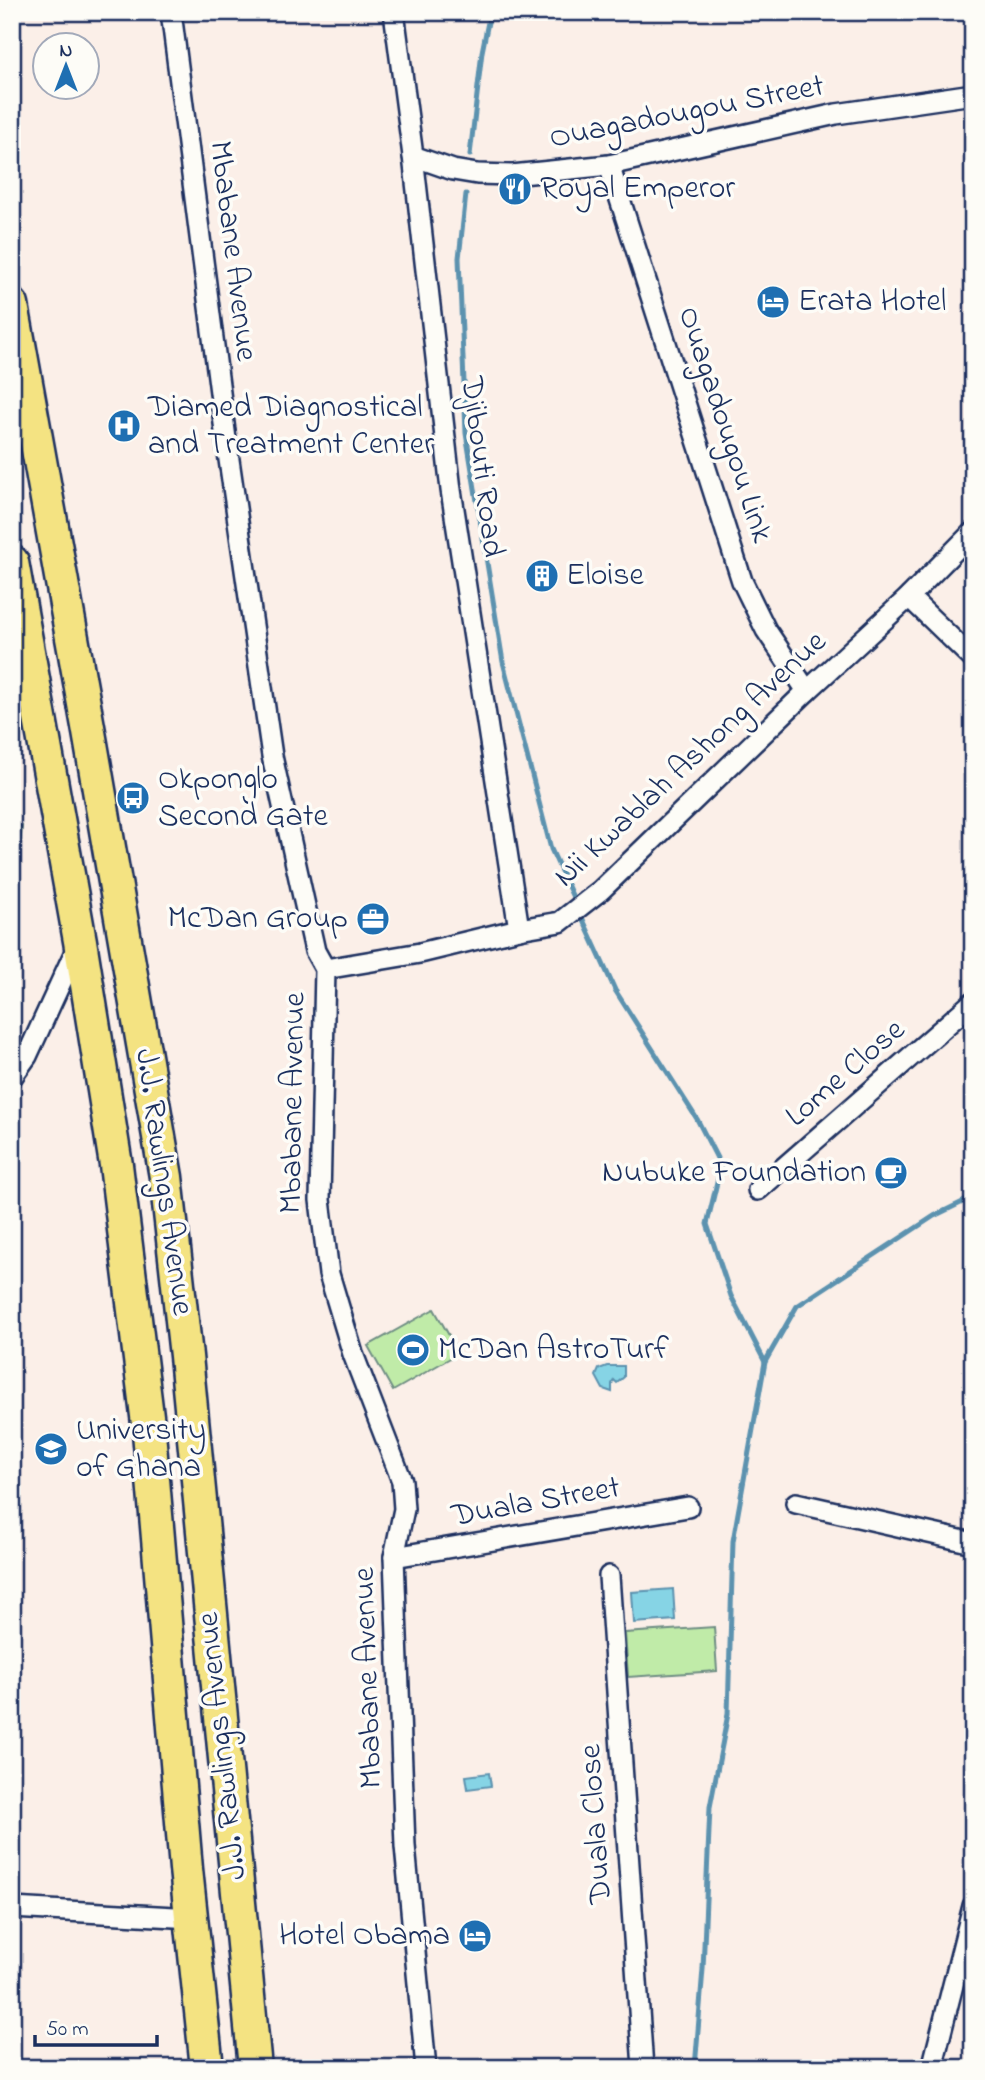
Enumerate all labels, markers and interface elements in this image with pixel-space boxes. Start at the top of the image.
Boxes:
north arrow [32,32,102,102]
text: N [60,38,73,65]
street label: Ouagadougou Street [546,63,829,163]
street label: Mbabane Avenue [195,138,269,364]
place label: Royal Emperor [540,166,735,213]
restaurant icon: Royal Emperor [496,170,534,208]
place label: Erata Hotel [798,279,946,326]
hotel icon: Erata Hotel [754,283,792,321]
street label: Ouagadougou Link [664,301,785,550]
street label: Djibouti Road [446,373,515,560]
place label: Diamed Diagnostical and Treatment Center [147,385,434,469]
hospital icon: Diamed Diagnostical and Treatment Center [105,407,143,445]
place label: Eloise [566,553,644,600]
building icon: Eloise [523,557,561,595]
street label: Nii Kwablah Ashong Avenue [544,620,839,899]
place label: Okponglo Second Gate [158,757,329,841]
bus stop icon: Okponglo Second Gate [114,779,152,817]
place label: McDan Group [168,896,348,943]
office icon: McDan Group [354,900,392,938]
street label: Mbabane Avenue [269,991,319,1214]
street label: Lome Close [776,1008,917,1140]
street label: J.J. Rawlings Avenue [121,1046,205,1319]
place label: Nubuke Foundation [602,1150,866,1197]
cafe icon: Nubuke Foundation [872,1154,910,1192]
place label: McDan AstroTurf [438,1327,669,1374]
sports icon: McDan AstroTurf [394,1331,432,1369]
place label: University of Ghana [76,1408,206,1492]
school or university icon: University of Ghana [32,1430,70,1468]
street label: Duala Street [447,1465,624,1541]
street label: Mbabane Avenue [342,1566,396,1790]
street label: J.J. Rawlings Avenue [186,1609,260,1882]
street label: Duala Close [568,1742,626,1906]
place label: Hotel Obama [279,1913,450,1960]
hotel icon: Hotel Obama [456,1917,494,1955]
scale bar [35,2003,158,2047]
text: 50 m [46,2015,89,2045]

